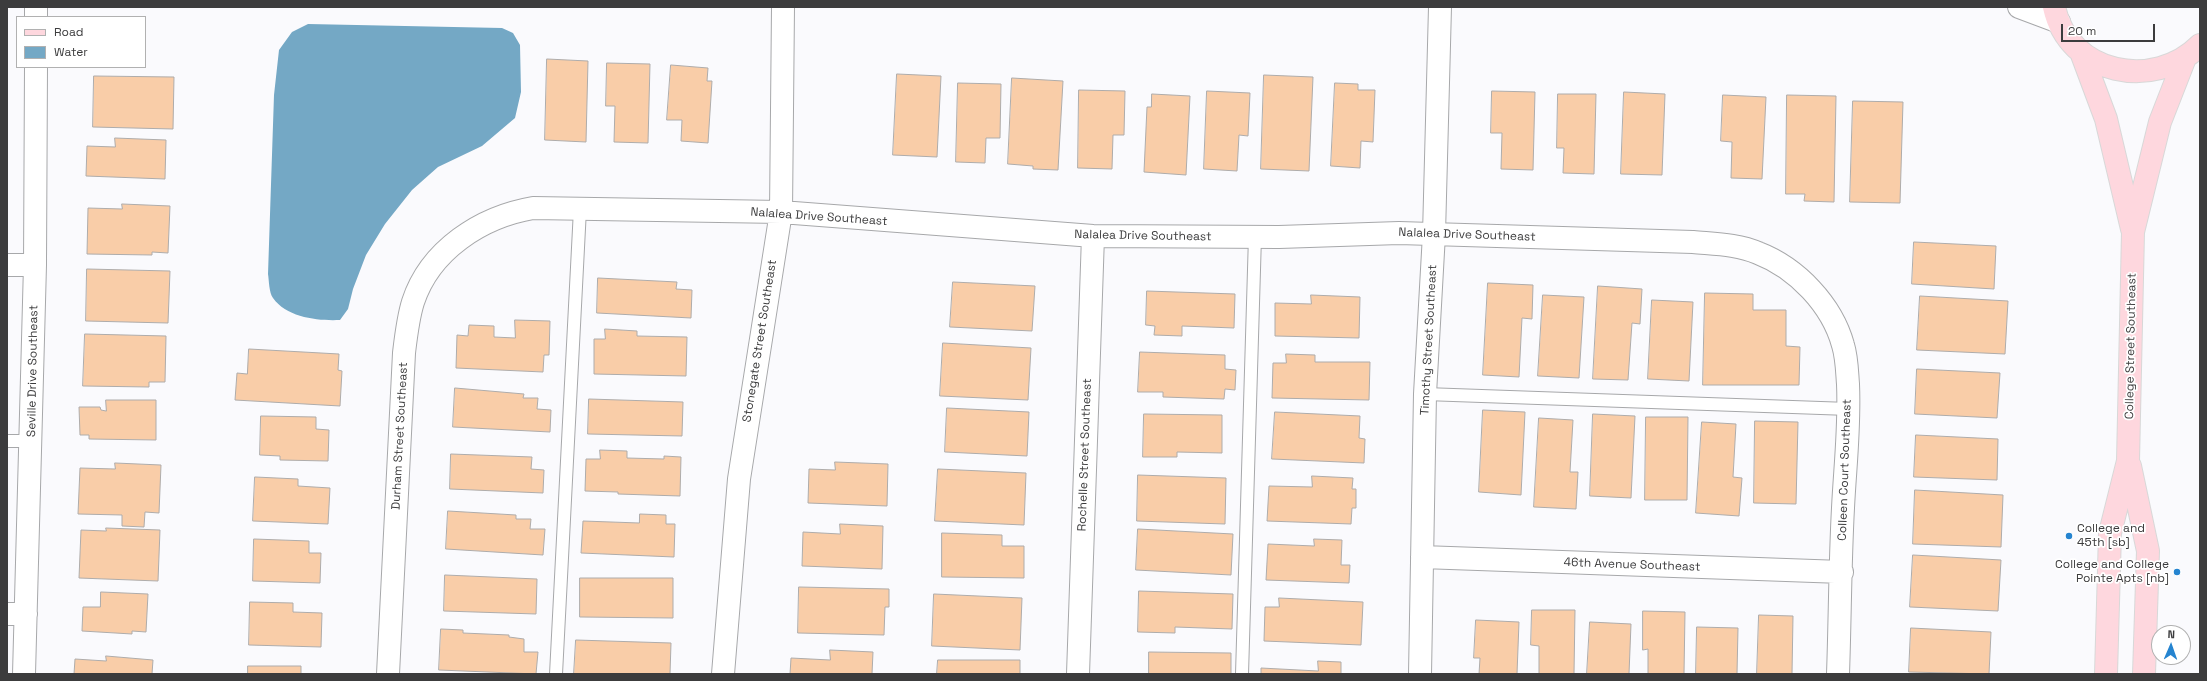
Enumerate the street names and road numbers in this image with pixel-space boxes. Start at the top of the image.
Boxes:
street label: Nalalea Drive Southeast [750,205,888,229]
street label: Nalalea Drive Southeast [1398,225,1536,245]
street label: Nalalea Drive Southeast [1074,228,1212,244]
street label: Stonegate Street Southeast [740,259,780,423]
street label: Timothy Street Southeast [1418,264,1440,416]
street label: College Street Southeast [2123,273,2139,419]
street label: Seville Drive Southeast [25,305,41,437]
street label: Durham Street Southeast [389,362,411,510]
street label: Rochelle Street Southeast [1075,378,1095,532]
street label: Colleen Court Southeast [1835,399,1855,541]
street label: 46th Avenue Southeast [1563,555,1701,575]

